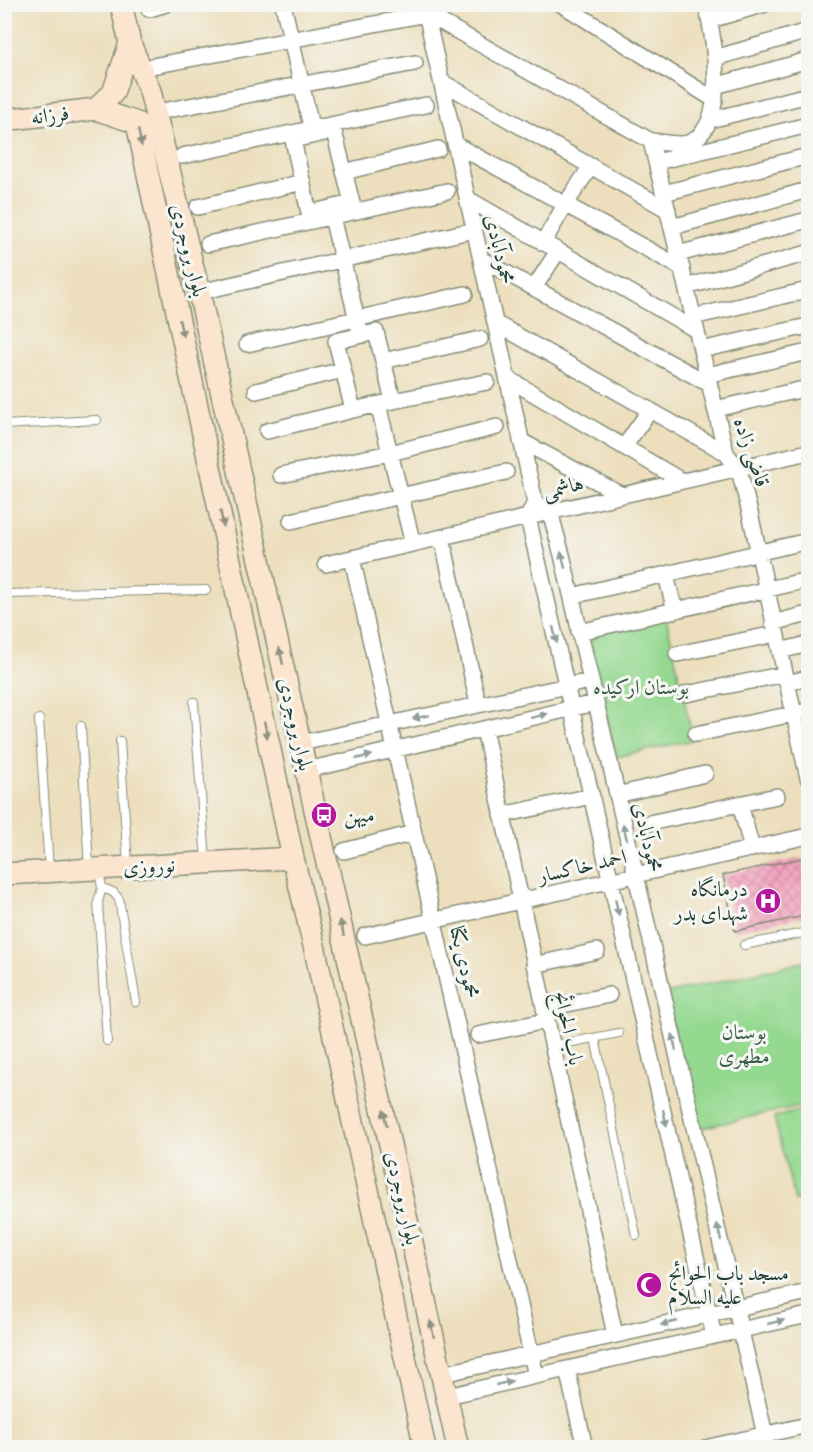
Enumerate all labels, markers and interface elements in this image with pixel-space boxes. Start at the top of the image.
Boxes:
street label: فرزانه [29,100,71,133]
one-way arrow [136,128,145,147]
street label: بلوار بروجردی [162,201,213,300]
street label: محمودآبادی [476,212,521,287]
one-way arrow [177,319,186,338]
street label: قاضی زاده [725,414,776,491]
street label: هاشمی [540,470,587,507]
one-way arrow [217,510,227,528]
one-way arrow [557,551,567,569]
one-way arrow [551,626,560,645]
one-way arrow [276,646,285,665]
park label: بوستان ارکیده [593,674,689,703]
street label: بلوار بروجردی [270,675,319,774]
one-way arrow [530,711,549,720]
one-way arrow [411,713,430,722]
one-way arrow [262,721,272,740]
one-way arrow [355,752,374,761]
bus stop icon: میهن [309,800,339,830]
street label: محمودآبادی [624,800,669,875]
place label: میهن [344,802,375,831]
one-way arrow [620,822,630,841]
street label: احمد خاکسار [533,843,630,892]
street label: نوروزی [122,852,176,883]
place label: درمانگاه شهدای بدر [672,876,748,929]
hospital icon: درمانگاه شهدای بدر [753,886,783,916]
one-way arrow [613,898,622,917]
one-way arrow [337,918,346,937]
street label: محمودی یکتا [441,923,486,1002]
street label: باب الحوائج [544,988,590,1069]
park label: بوستان مطهری [718,1019,770,1072]
one-way arrow [669,1033,679,1051]
one-way arrow [379,1109,389,1127]
one-way arrow [661,1109,670,1128]
street label: بلوار بروجردی [377,1149,426,1248]
one-way arrow [713,1223,723,1241]
place label: مسجد باب الحوائج علیه السلام [668,1260,789,1315]
mosque icon: مسجد باب الحوائج علیه السلام [634,1270,664,1300]
one-way arrow [767,1317,786,1326]
one-way arrow [427,1319,436,1338]
one-way arrow [660,1319,679,1328]
one-way arrow [495,1378,514,1387]

